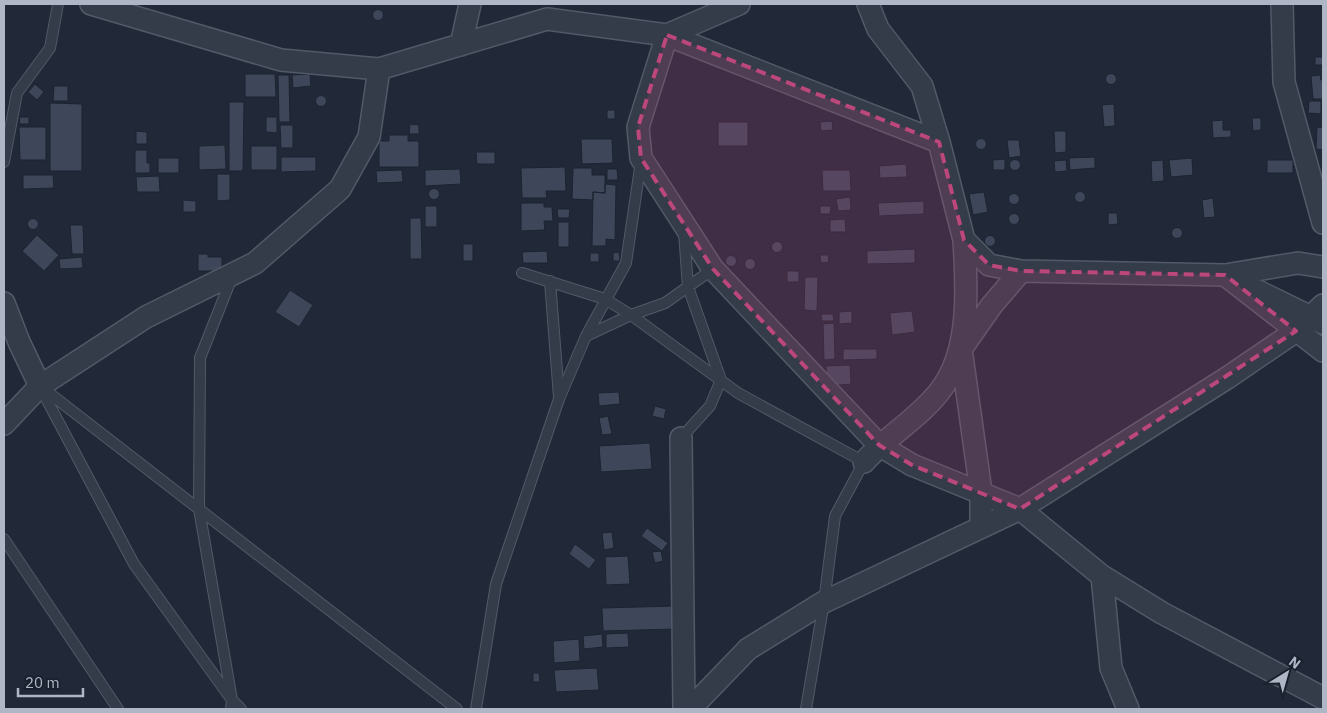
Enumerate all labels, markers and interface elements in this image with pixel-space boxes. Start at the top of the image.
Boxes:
north arrow [1262,648,1312,698]
text: N [1285,652,1304,673]
scale bar [18,666,82,698]
text: 20 m [25,673,60,692]

